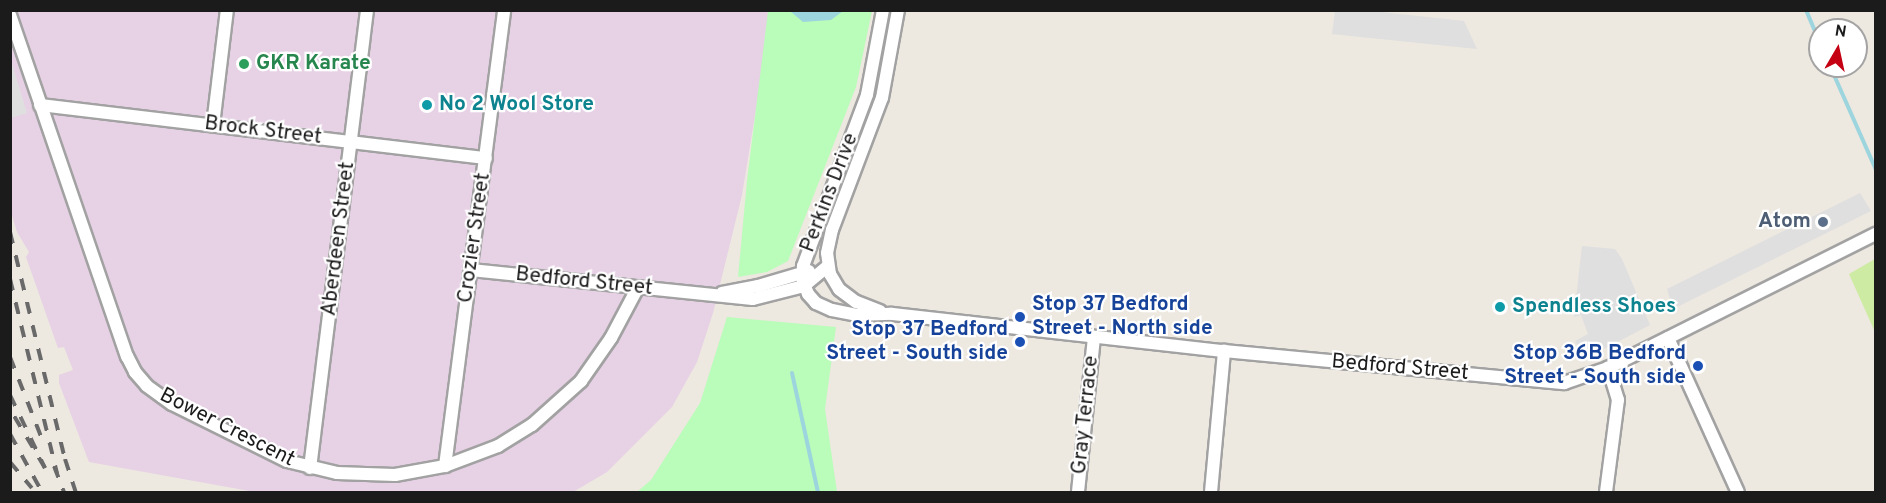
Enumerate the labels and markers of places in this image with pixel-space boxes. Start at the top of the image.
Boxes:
place label: GKR Karate [256,51,371,77]
marker: GKR Karate [237,57,251,71]
place label: No 2 Wool Store [439,92,594,118]
marker: No 2 Wool Store [420,98,434,112]
place label: Atom [1758,209,1811,235]
marker: Atom [1816,215,1830,229]
place label: Stop 37 Bedford Street - North side [1032,292,1213,342]
place label: Spendless Shoes [1512,294,1676,320]
marker: Spendless Shoes [1493,300,1507,314]
marker: Stop 37 Bedford Street - North side [1013,310,1027,324]
place label: Stop 37 Bedford Street - South side [826,317,1008,367]
marker: Stop 37 Bedford Street - South side [1013,335,1027,349]
place label: Stop 36B Bedford Street - South side [1504,341,1686,391]
marker: Stop 36B Bedford Street - South side [1691,359,1705,373]

